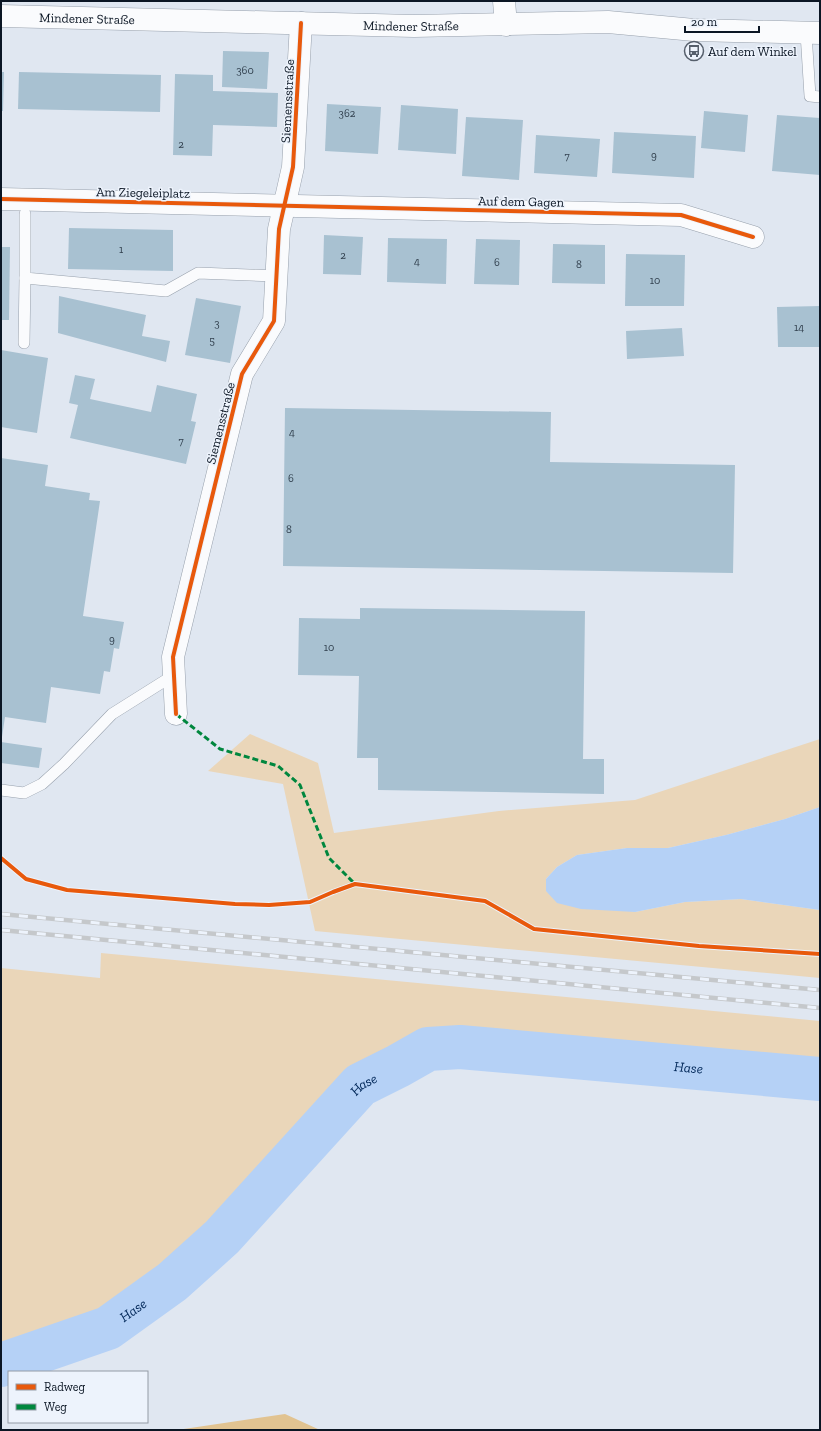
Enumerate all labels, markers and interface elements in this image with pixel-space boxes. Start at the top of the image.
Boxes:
scale bar [685,8,759,34]
street label: Mindener Straße [39,10,135,27]
text: 20 m [691,15,718,29]
street label: Mindener Straße [363,18,459,34]
bus stop icon: Auf dem Winkel [683,40,705,62]
place label: Auf dem Winkel [708,44,797,59]
street label: Siemensstraße [278,59,297,143]
house number: 360 [236,64,254,77]
house number: 362 [339,107,356,120]
house number: 2 [178,138,184,151]
house number: 9 [651,149,657,162]
house number: 7 [564,150,570,163]
street label: Am Ziegeleiplatz [96,184,190,201]
street label: Auf dem Gagen [478,193,565,210]
house number: 1 [119,243,124,256]
house number: 2 [340,249,346,262]
house number: 4 [414,255,420,268]
house number: 6 [494,256,500,269]
house number: 8 [576,258,582,271]
house number: 10 [650,274,660,287]
house number: 3 [214,317,220,330]
house number: 14 [794,321,804,334]
house number: 5 [209,334,215,347]
street label: Siemensstraße [203,381,238,466]
house number: 4 [289,426,295,439]
house number: 7 [178,435,184,448]
house number: 6 [288,472,294,485]
house number: 8 [286,523,292,536]
house number: 9 [109,633,115,646]
house number: 10 [324,641,334,654]
water label: Hase [673,1058,704,1078]
water label: Hase [347,1070,380,1099]
water label: Hase [117,1295,150,1326]
legend [8,1371,148,1423]
text: Radweg [44,1380,85,1394]
text: Weg [44,1400,67,1414]

